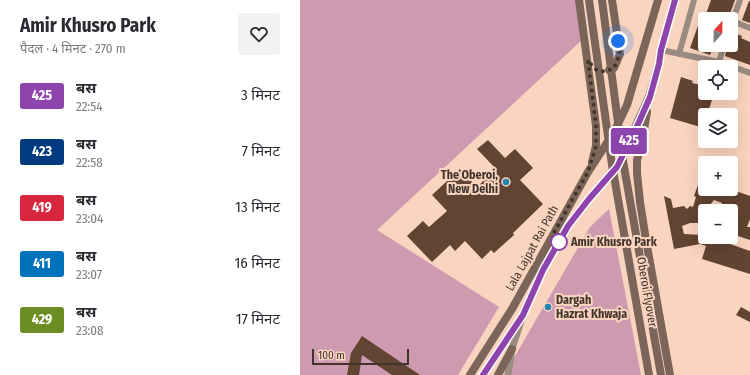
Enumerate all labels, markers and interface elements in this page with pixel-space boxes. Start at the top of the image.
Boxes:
north arrow [698,12,738,52]
map controls [698,12,738,244]
button: heart [238,13,280,55]
text: Amir Khusro Park [20,14,156,37]
your location [608,31,628,51]
text: पैदल · 4 मिनट · 270 m [20,41,126,56]
button: locate [698,60,738,100]
text: बस [76,79,96,97]
text: 3 मिनट [241,86,280,104]
text: 425 [32,87,52,104]
text: 22:54 [76,99,103,114]
button: layers [698,108,738,148]
line badge: 425 [606,128,652,154]
text: 425 [619,132,639,149]
text: बस [76,135,96,153]
text: 7 मिनट [242,142,280,160]
text: 423 [32,143,52,160]
text: 22:58 [76,155,103,170]
button: + [698,156,738,196]
place label: The Oberoi, New Delhi [441,168,498,196]
marker: The Oberoi, New Delhi [501,177,511,187]
text: बस [76,191,96,209]
text: 13 मिनट [235,198,280,216]
text: 419 [32,199,52,216]
street label: Lala Lajpat Rai Path [503,203,561,293]
button: − [698,204,738,244]
text: 23:04 [76,211,103,226]
marker: Amir Khusro Park [550,233,568,251]
place label: Amir Khusro Park [570,235,658,249]
text: बस [76,247,96,265]
text: 16 मिनट [234,254,280,272]
text: 411 [33,255,51,272]
street label: Oberoi Flyover [634,256,660,329]
text: 23:07 [76,267,102,282]
place label: Dargah Hazrat Khwaja [556,293,627,321]
marker: Dargah Hazrat Khwaja [543,302,553,312]
text: बस [76,303,96,321]
text: 17 मिनट [236,310,280,328]
text: 429 [32,311,52,328]
text: 23:08 [76,323,104,338]
scale bar [312,347,409,366]
text: 100 m [318,349,345,362]

